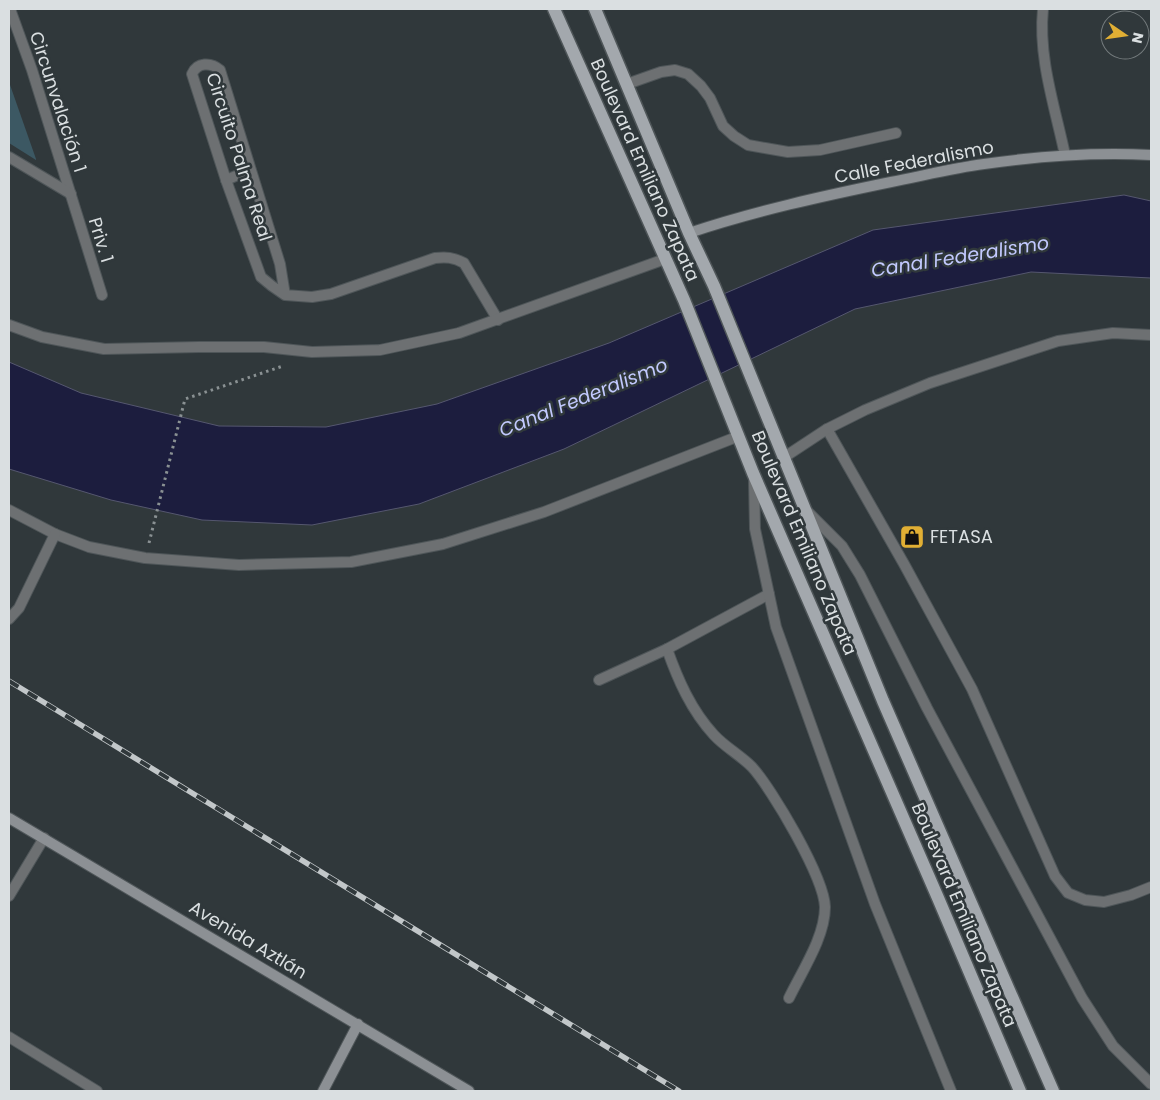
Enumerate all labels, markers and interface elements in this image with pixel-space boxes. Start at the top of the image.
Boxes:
north arrow [1100,10,1150,60]
street label: Circunvalación 1 [24,28,93,176]
text: N [1127,31,1149,45]
street label: Boulevard Emiliano Zapata [585,54,706,285]
street label: Circuito Palma Real [200,69,279,244]
street label: Calle Federalismo [832,134,996,189]
street label: Priv. 1 [83,214,120,266]
water label: Canal Federalismo [869,229,1051,284]
water label: Canal Federalismo [495,351,672,444]
street label: Boulevard Emiliano Zapata [746,427,863,659]
shop icon: FETASA [899,524,925,550]
place label: FETASA [930,524,993,549]
street label: Boulevard Emiliano Zapata [906,799,1023,1031]
street label: Avenida Aztlán [185,894,312,985]

